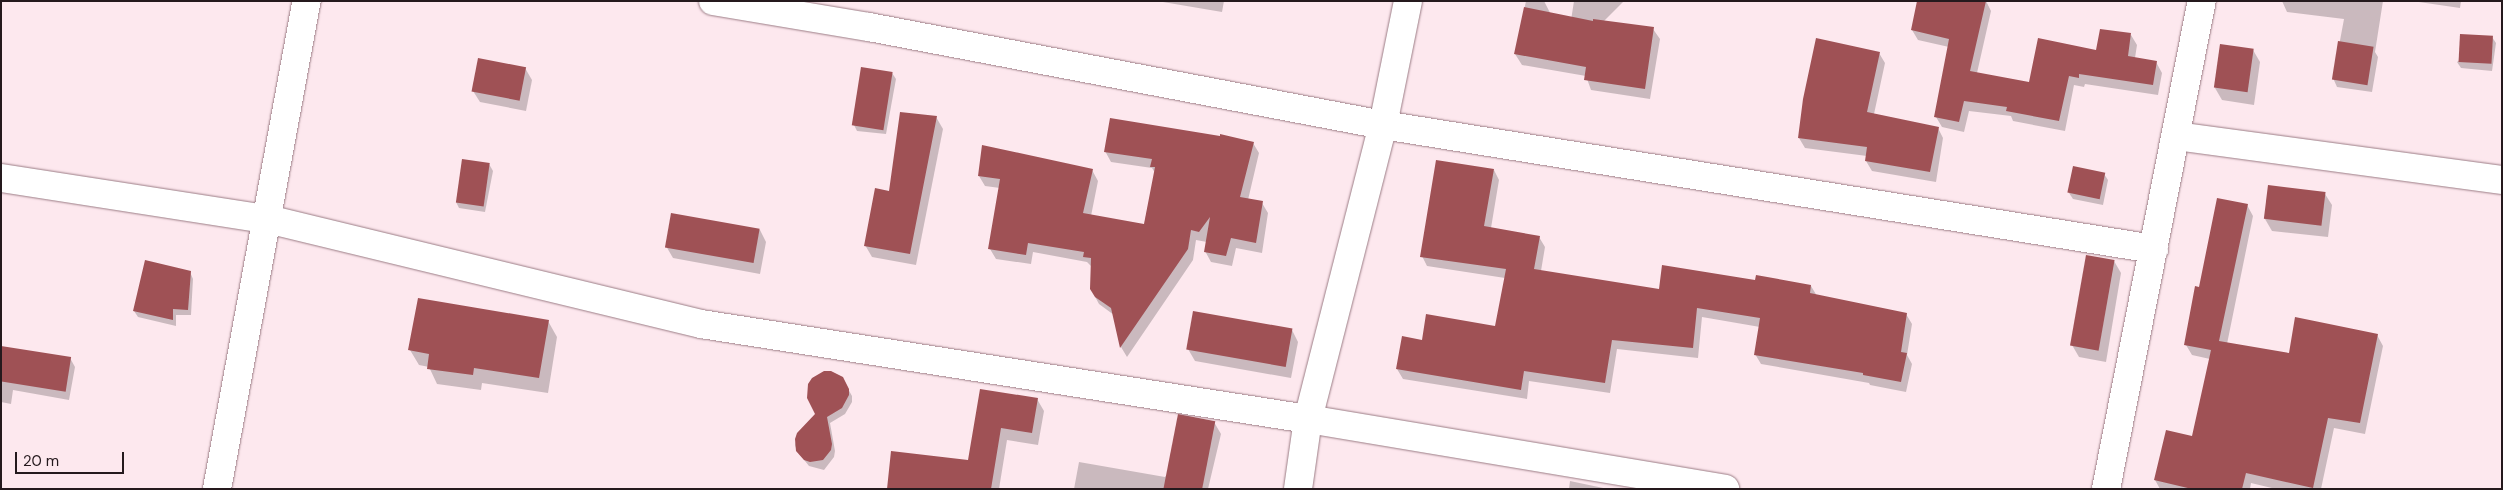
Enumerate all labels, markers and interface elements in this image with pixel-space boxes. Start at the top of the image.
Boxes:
scale bar [18,442,126,474]
text: 20 m [23,451,59,471]

